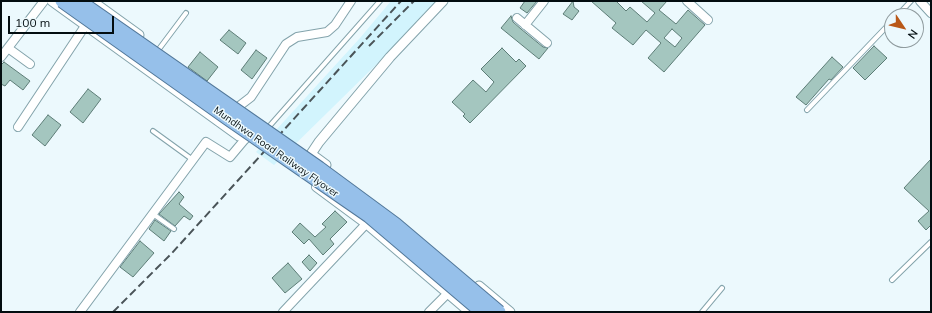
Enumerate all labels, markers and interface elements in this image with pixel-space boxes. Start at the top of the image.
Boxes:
scale bar [10,8,116,34]
north arrow [884,8,924,48]
text: 100 m [15,15,50,30]
text: N [905,27,921,42]
street label: Mundhwa Road Railway Flyover [211,104,341,200]

